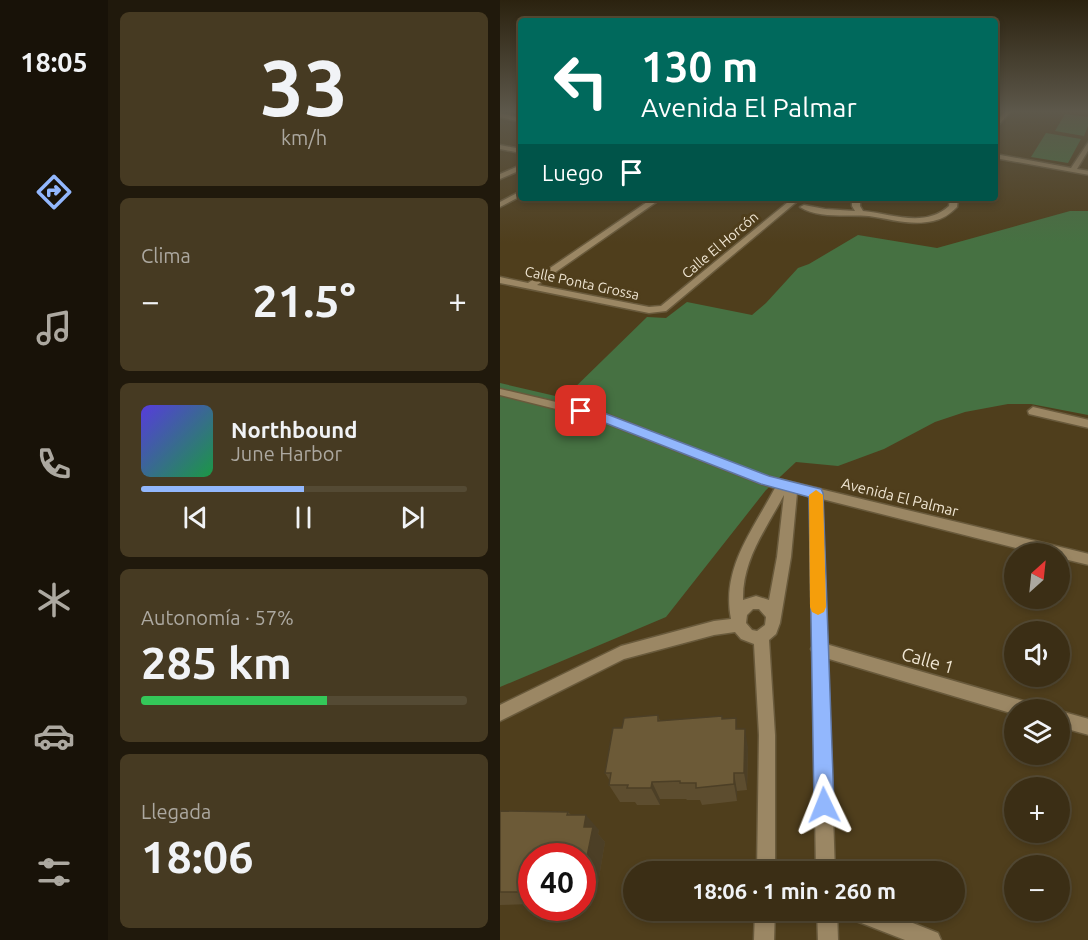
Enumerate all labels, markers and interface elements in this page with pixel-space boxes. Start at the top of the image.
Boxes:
icon: left [542,42,620,120]
text: 33 [260,43,348,131]
text: 130 m [641,43,758,90]
text: 18:05 [20,47,88,77]
text: Avenida El Palmar [641,92,857,122]
text: km/h [281,126,327,149]
icon: arrive [615,156,648,189]
text: Luego [542,160,603,185]
icon: directions [33,171,75,213]
street label: Calle El Horcón [679,208,761,282]
text: Clima [141,244,191,267]
street label: Calle Ponta Grossa [523,263,641,303]
text: 21.5° [252,275,356,326]
text: − [141,282,160,319]
text: + [448,282,467,319]
icon: music [33,307,75,349]
pin [555,385,606,436]
icon: arrive [564,394,597,427]
text: Northbound [231,417,357,442]
text: June Harbor [231,442,342,465]
icon: phone [33,443,75,485]
street label: Avenida El Palmar [840,474,961,520]
icon: previous [179,501,212,534]
icon: pause [287,501,320,534]
icon: next [396,501,429,534]
north arrow [1004,543,1070,609]
map controls [1004,543,1070,921]
icon: climate [33,579,75,621]
text: Autonomía · 57% [141,606,294,629]
button: sound [1004,621,1070,687]
text: 285 km [141,637,292,688]
street label: Calle 1 [899,643,957,677]
button: layers [1004,699,1070,765]
icon: car [33,715,75,757]
position arrow [792,773,856,837]
button: + [1004,777,1070,843]
text: Llegada [141,800,211,823]
text: 18:06 [141,831,254,882]
speed limit sign: 40 [518,843,596,921]
icon: filters [33,851,75,893]
button: − [1004,855,1070,921]
text: 18:06 · 1 min · 260 m [692,878,896,903]

